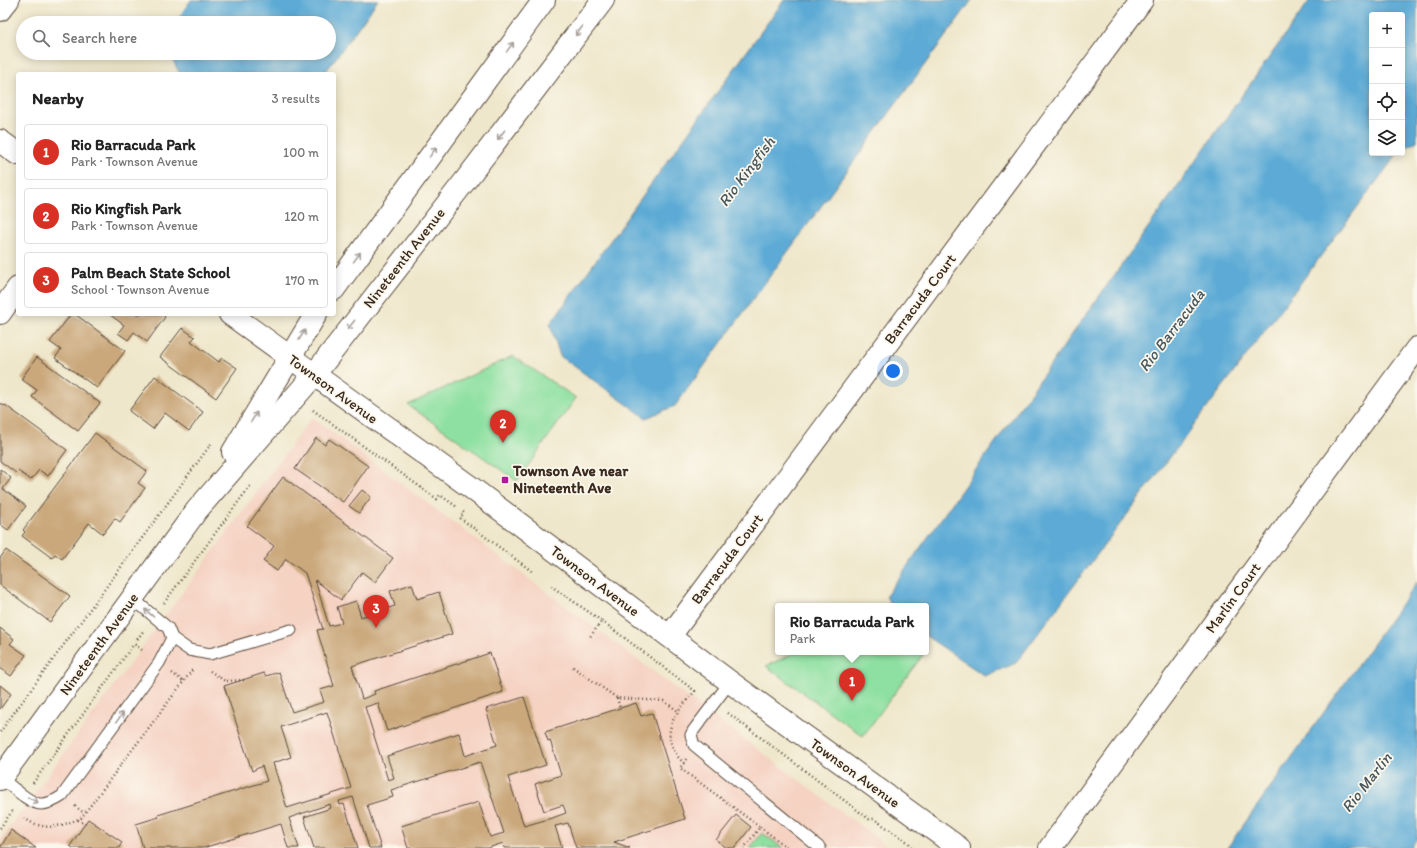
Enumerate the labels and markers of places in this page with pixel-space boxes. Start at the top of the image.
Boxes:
pin: 2 [490,410,516,443]
place label: Townson Ave near Nineteenth Ave [512,462,629,497]
marker: Townson Ave near Nineteenth Ave [500,475,510,485]
pin: 3 [363,595,389,628]
pin: 1 [839,668,865,701]

